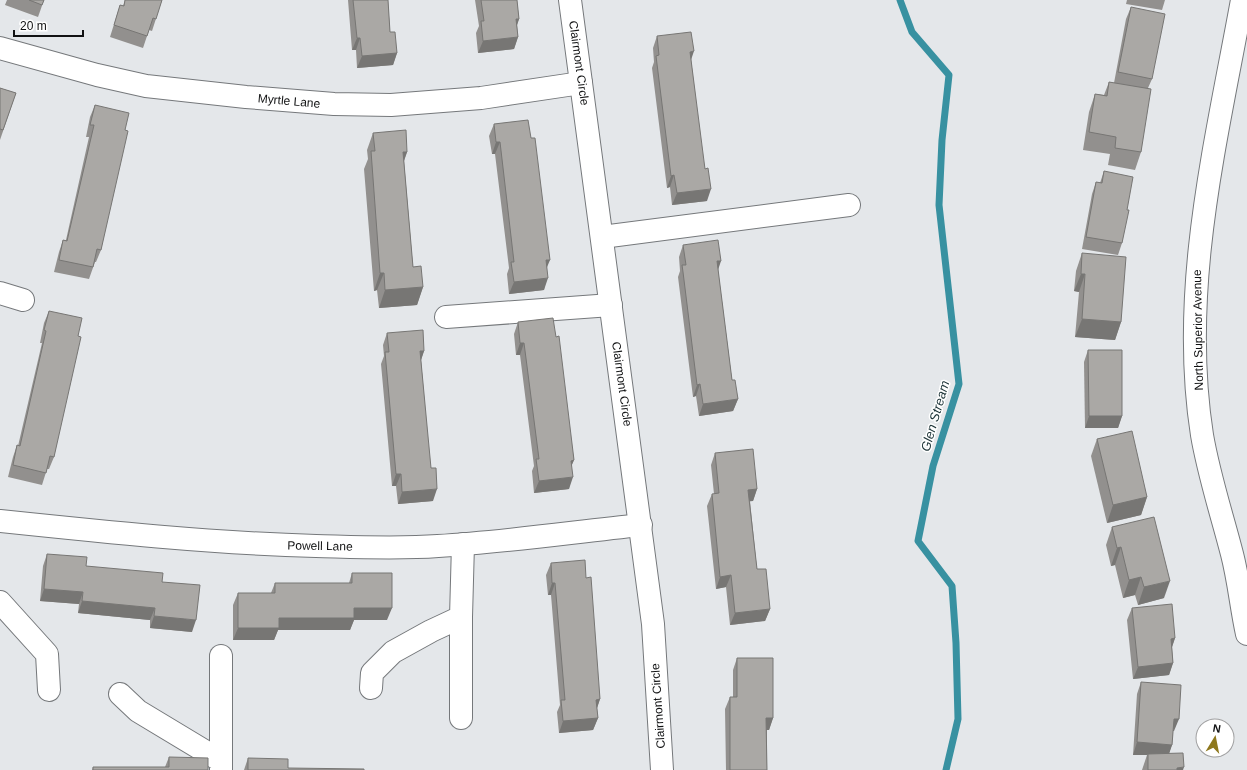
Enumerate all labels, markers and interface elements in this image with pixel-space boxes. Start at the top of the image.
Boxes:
scale bar [14,12,83,38]
text: 20 m [20,19,47,33]
street label: Clairmont Circle [566,20,592,107]
street label: Myrtle Lane [257,91,321,111]
street label: North Superior Avenue [1190,269,1206,391]
street label: Clairmont Circle [609,341,635,428]
water label: Glen Stream [918,379,952,453]
street label: Powell Lane [287,538,353,554]
street label: Clairmont Circle [648,663,668,749]
north arrow [1195,718,1235,758]
text: N [1212,722,1222,735]

